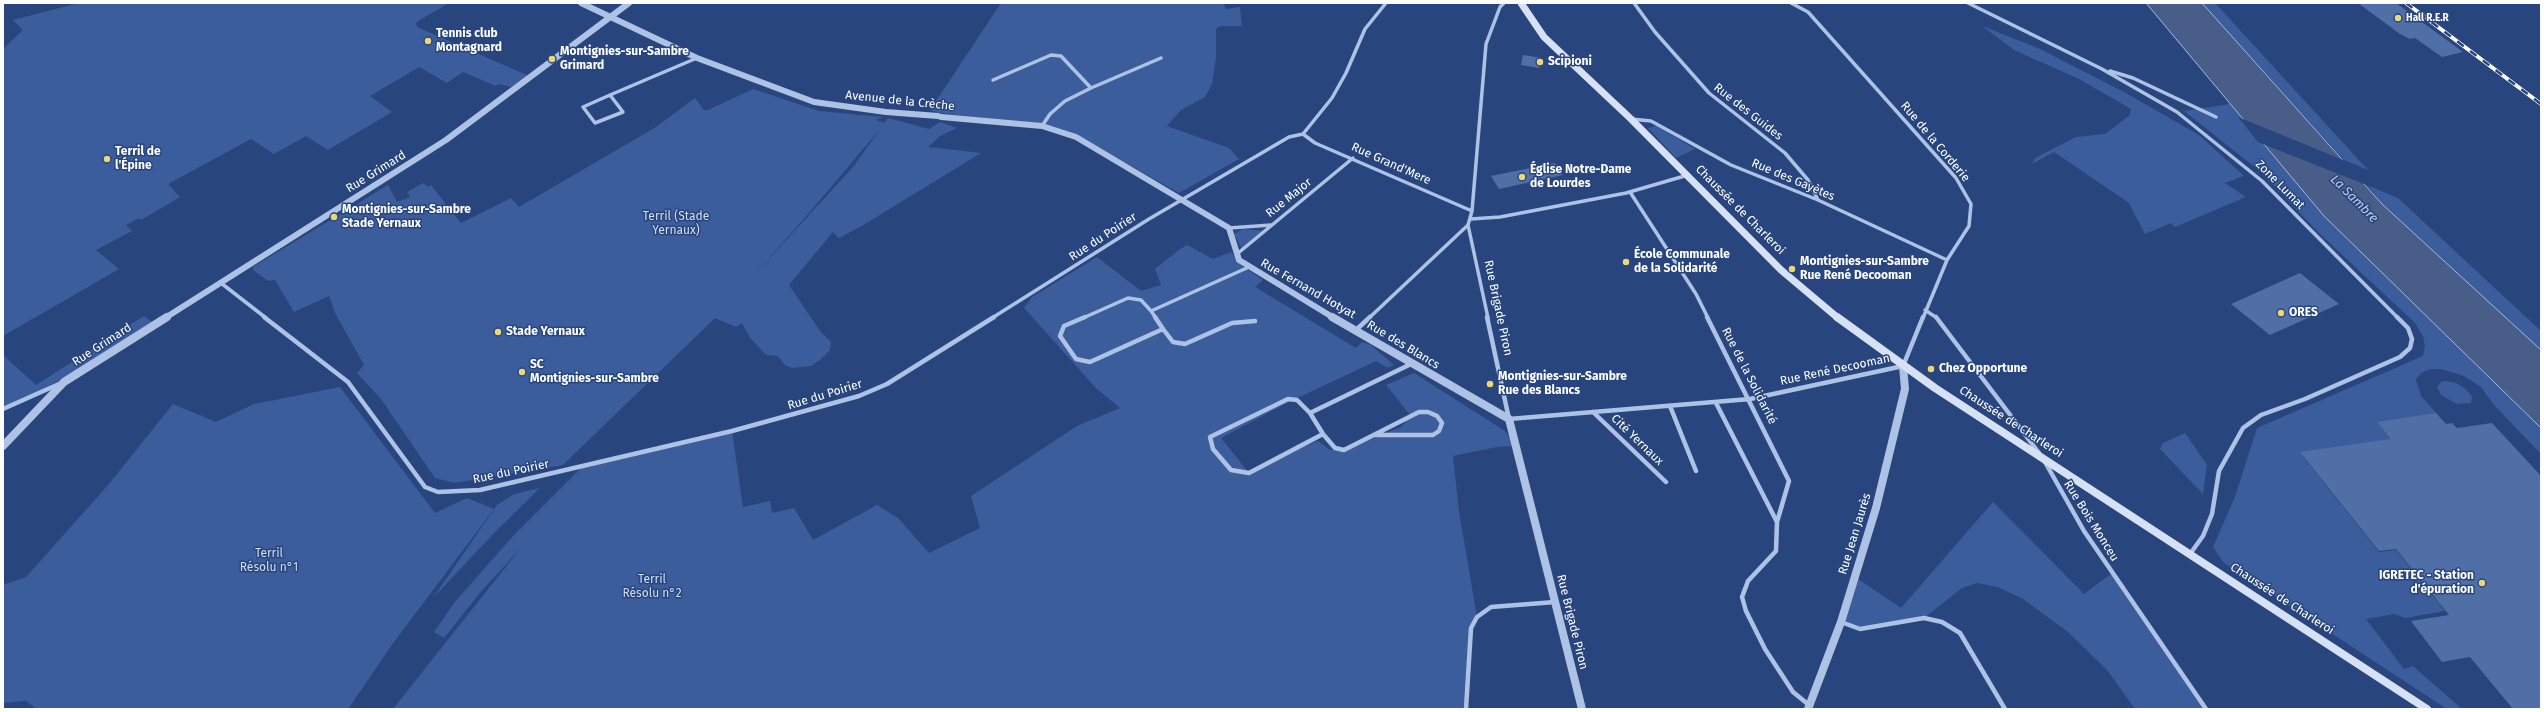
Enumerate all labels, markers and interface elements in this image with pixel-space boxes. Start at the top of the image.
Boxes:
place label: Hall R.E.R [2406,12,2449,24]
marker: Hall R.E.R [2393,13,2403,23]
place label: Tennis club Montagnard [436,27,502,55]
marker: Tennis club Montagnard [423,36,433,46]
place label: Montignies-sur-Sambre Grimard [560,45,689,73]
marker: Montignies-sur-Sambre Grimard [547,54,557,64]
place label: Scipioni [1548,55,1592,69]
marker: Scipioni [1535,57,1545,67]
street label: Rue des Guides [1711,81,1785,143]
street label: Avenue de la Crèche [845,88,955,114]
street label: Rue de la Corderie [1897,99,1973,185]
street label: Rue Grand'Mere [1349,140,1433,188]
place label: Terril de l'Épine [115,145,161,173]
street label: Rue Grimard [343,148,409,196]
marker: Terril de l'Épine [102,154,112,164]
street label: Rue des Gayètes [1749,156,1837,204]
street label: Zone Lumat [2252,157,2308,213]
street label: Chaussée de Charleroi [1692,162,1788,258]
place label: Église Notre-Dame de Lourdes [1530,163,1631,191]
marker: Église Notre-Dame de Lourdes [1517,172,1527,182]
water label: La Sambre [2327,172,2381,226]
street label: Rue Major [1263,175,1315,221]
place label: Montignies-sur-Sambre Stade Yernaux [342,203,471,231]
park label: Terril (Stade Yernaux) [643,210,709,238]
street label: Rue du Poirier [1067,210,1139,264]
marker: Montignies-sur-Sambre Stade Yernaux [329,212,339,222]
place label: École Communale de la Solidarité [1634,248,1730,276]
place label: Montignies-sur-Sambre Rue René Decooman [1800,255,1929,283]
street label: Rue Fernand Hotyat [1258,256,1358,322]
marker: École Communale de la Solidarité [1621,257,1631,267]
street label: Rue Brigade Piron [1481,259,1515,357]
marker: Montignies-sur-Sambre Rue René Decooman [1787,264,1797,274]
place label: ORES [2289,306,2318,320]
marker: ORES [2276,308,2286,318]
street label: Rue des Blancs [1364,318,1442,372]
street label: Rue Grimard [70,320,134,370]
place label: Stade Yernaux [506,325,585,339]
street label: Rue de la Solidarité [1718,325,1780,427]
marker: Stade Yernaux [493,327,503,337]
street label: Rue René Decooman [1779,351,1891,389]
place label: SC Montignies-sur-Sambre [530,358,659,386]
place label: Chez Opportune [1939,362,2027,376]
marker: Chez Opportune [1926,364,1936,374]
marker: SC Montignies-sur-Sambre [517,367,527,377]
place label: Montignies-sur-Sambre Rue des Blancs [1498,370,1627,398]
street label: Rue du Poirier [786,377,864,413]
marker: Montignies-sur-Sambre Rue des Blancs [1485,379,1495,389]
street label: Chaussée de Charleroi [1956,383,2066,461]
street label: Cité Yernaux [1608,411,1666,469]
street label: Rue du Poirier [472,457,550,487]
street label: Rue Bois Monceu [2060,478,2122,564]
street label: Rue Jean Jaurès [1836,492,1874,576]
park label: Terril Résolu n°1 [240,547,298,575]
street label: Chaussée de Charleroi [2227,560,2337,638]
place label: IGRETEC - Station d'épuration [2379,569,2474,597]
park label: Terril Résolu n°2 [622,573,682,601]
street label: Rue Brigade Piron [1553,573,1591,671]
marker: IGRETEC - Station d'épuration [2477,578,2487,588]

